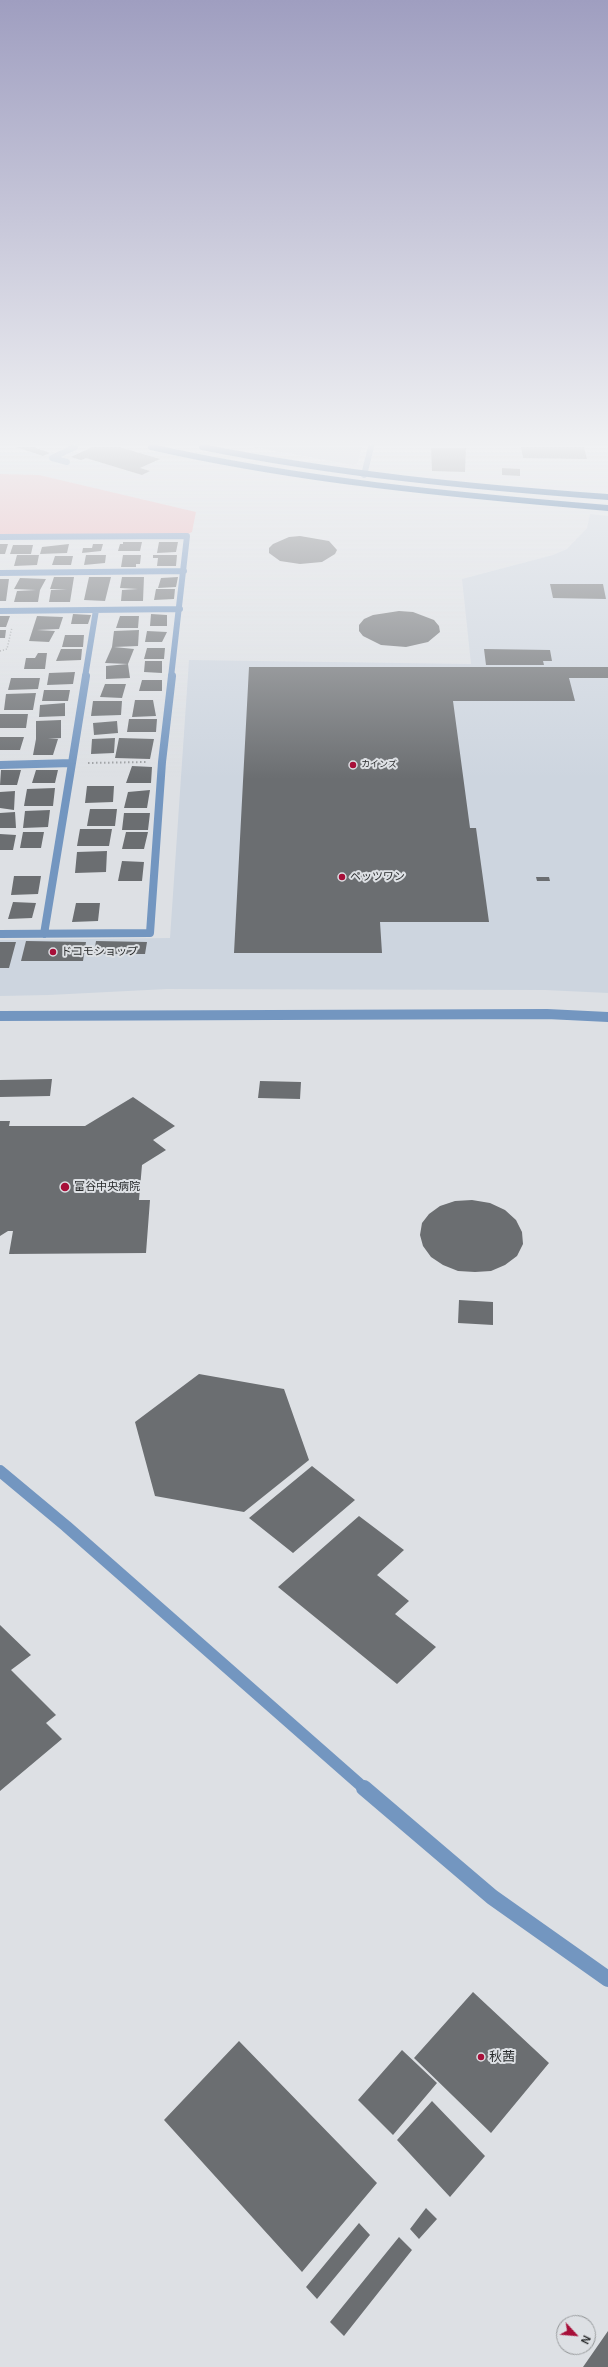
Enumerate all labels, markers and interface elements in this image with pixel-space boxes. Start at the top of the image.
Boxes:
marker: カインズ [348,760,358,770]
place label: カインズ [361,760,397,770]
place label: ペッツワン [350,870,405,884]
marker: ペッツワン [337,872,347,882]
place label: ドコモショップ [61,945,138,959]
marker: ドコモショップ [48,947,58,957]
place label: 富谷中央病院 [74,1180,140,1194]
marker: 富谷中央病院 [59,1181,71,1193]
place label: 秋茜 [489,2049,515,2065]
marker: 秋茜 [476,2052,486,2062]
north arrow [556,2315,596,2355]
text: N [579,2334,593,2346]

